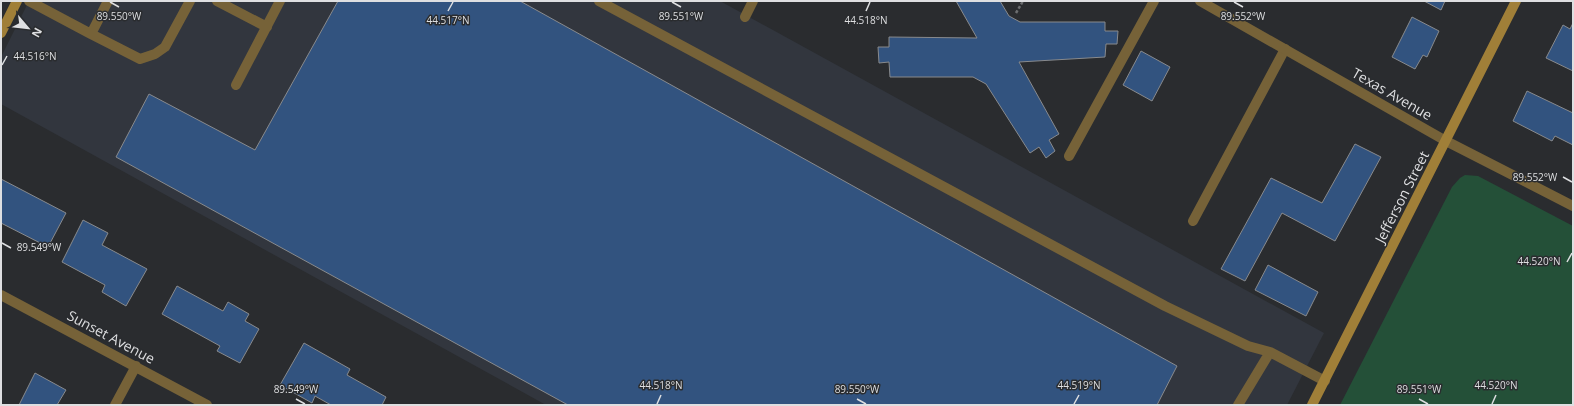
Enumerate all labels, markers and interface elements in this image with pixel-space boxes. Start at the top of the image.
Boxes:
north arrow [8,8,48,48]
text: 89.550°W [97,9,142,23]
text: 89.551°W [659,9,704,23]
text: 89.552°W [1221,9,1266,23]
text: 44.517°N [426,13,470,27]
text: 44.518°N [844,13,888,27]
text: N [29,25,46,40]
text: 44.516°N [13,49,57,63]
street label: Texas Avenue [1349,63,1436,124]
street label: Jefferson Street [1369,147,1433,248]
text: 89.552°W [1513,170,1558,184]
text: 89.549°W [17,240,62,254]
text: 44.520°N [1517,254,1561,268]
street label: Sunset Avenue [64,305,159,368]
text: 44.518°N [639,378,683,392]
text: 44.519°N [1057,378,1101,392]
text: 44.520°N [1474,378,1518,392]
text: 89.549°W [274,382,319,396]
text: 89.550°W [835,382,880,396]
text: 89.551°W [1397,382,1442,396]

